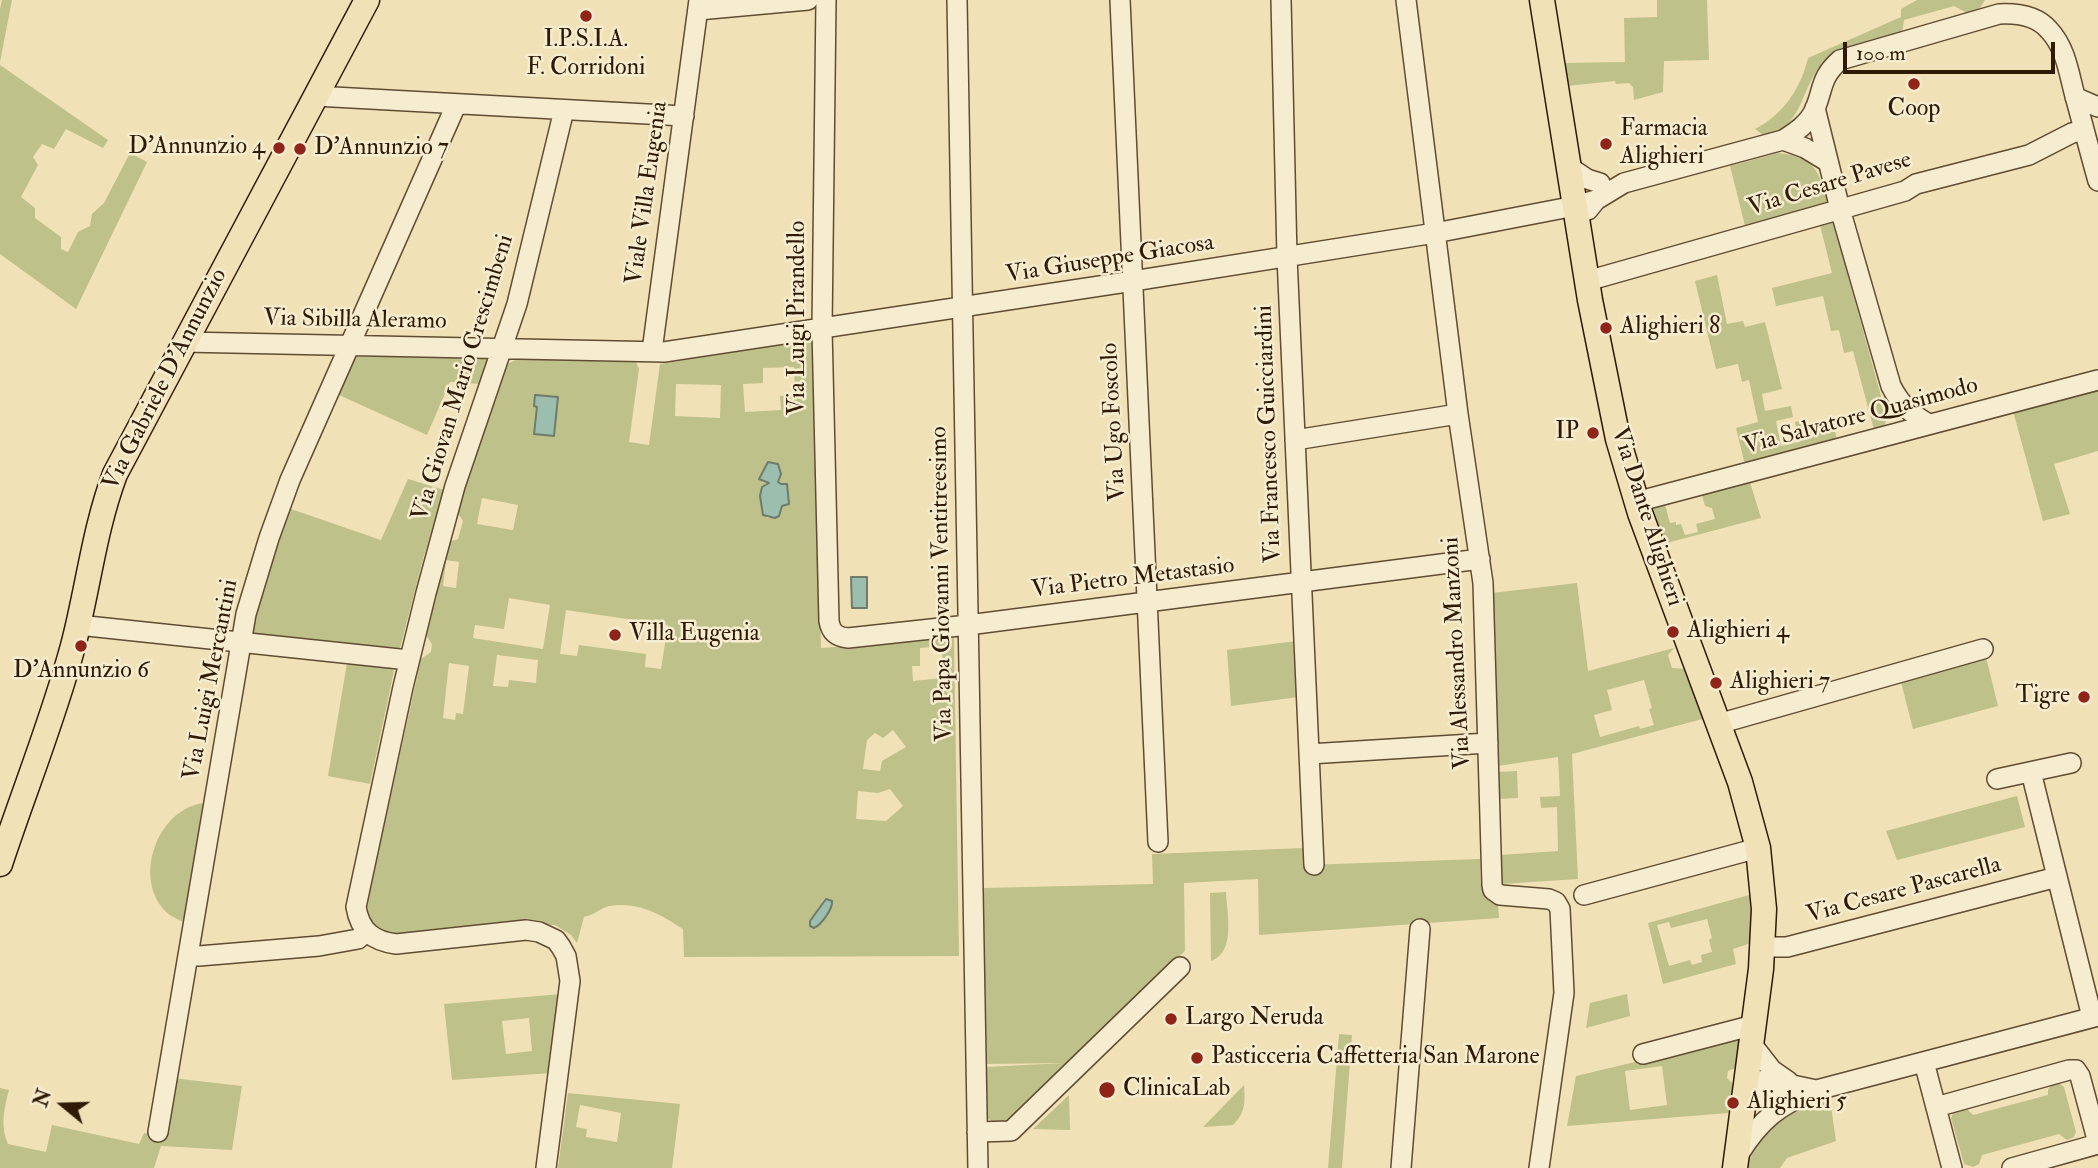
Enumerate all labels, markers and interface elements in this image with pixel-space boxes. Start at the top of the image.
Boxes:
marker: I.P.S.I.A. F. Corridoni [578,8,594,24]
place label: I.P.S.I.A. F. Corridoni [527,27,645,83]
scale bar [1846,28,2058,72]
text: 100 m [1856,40,1906,67]
marker: Coop [1906,76,1922,92]
place label: Coop [1888,96,1940,124]
street label: Viale Villa Eugenia [621,99,675,287]
place label: Farmacia Alighieri [1620,116,1708,172]
place label: D'Annunzio 4 [128,134,265,162]
place label: D'Annunzio 7 [314,135,449,163]
marker: Farmacia Alighieri [1598,136,1614,152]
marker: D'Annunzio 4 [271,140,287,156]
marker: D'Annunzio 7 [292,141,308,157]
street label: Via Cesare Pavese [1745,146,1915,224]
street label: Via Luigi Pirandello [785,221,813,415]
street label: Via Giuseppe Giacosa [1004,229,1216,291]
street label: Via Giovan Mario Crescimbeni [407,231,521,525]
street label: Via Gabriele D'Annunzio [98,264,234,496]
street label: Via Sibilla Aleramo [263,305,447,337]
street label: Via Francesco Guicciardini [1251,305,1289,563]
place label: Alighieri 8 [1620,314,1720,342]
marker: Alighieri 8 [1598,320,1614,336]
street label: Via Ugo Foscolo [1096,342,1134,502]
street label: Via Salvatore Quasimodo [1741,372,1981,462]
place label: IP [1555,419,1579,447]
street label: Via Dante Alighieri [1603,424,1689,610]
marker: IP [1585,425,1601,441]
street label: Via Papa Giovanni Ventitreesimo [926,426,960,742]
street label: Via Alessandro Manzoni [1438,536,1478,770]
street label: Via Pietro Metastasio [1030,552,1236,606]
street label: Via Luigi Mercantini [178,577,246,783]
place label: Alighieri 4 [1687,618,1789,646]
place label: Villa Eugenia [629,621,760,649]
marker: Alighieri 4 [1665,624,1681,640]
marker: Villa Eugenia [607,627,623,643]
marker: D'Annunzio 6 [73,638,89,654]
place label: D'Annunzio 6 [13,658,149,686]
place label: Alighieri 7 [1730,669,1830,697]
marker: Alighieri 7 [1708,675,1724,691]
place label: Tigre [2015,683,2070,711]
marker: Tigre [2076,689,2092,705]
street label: Via Cesare Pascarella [1804,851,2004,931]
place label: Largo Neruda [1185,1005,1324,1033]
marker: Largo Neruda [1163,1011,1179,1027]
place label: Pasticceria Caffetteria San Marone [1211,1044,1539,1072]
marker: Pasticceria Caffetteria San Marone [1189,1050,1205,1066]
north arrow [28,1070,98,1140]
place label: ClinicaLab [1123,1076,1230,1104]
marker: ClinicaLab [1097,1080,1117,1100]
text: N [29,1086,57,1110]
place label: Alighieri 5 [1747,1089,1846,1117]
marker: Alighieri 5 [1725,1095,1741,1111]

